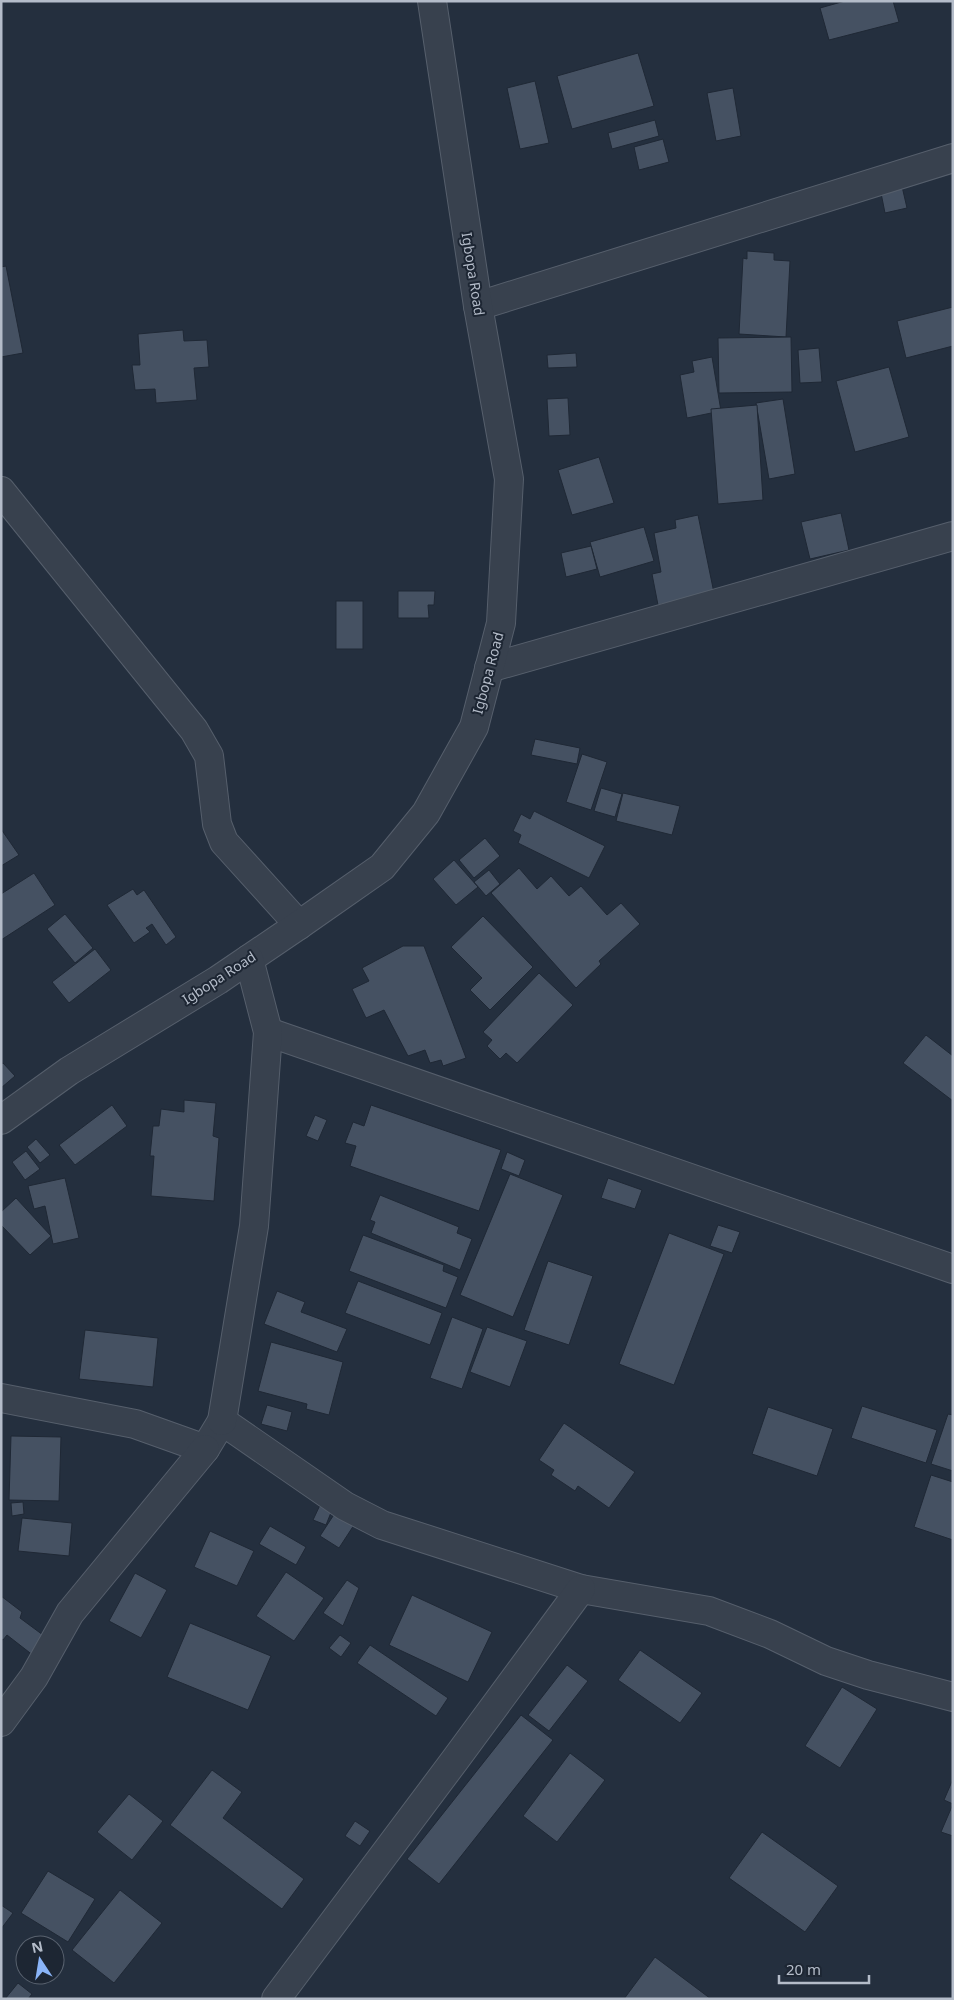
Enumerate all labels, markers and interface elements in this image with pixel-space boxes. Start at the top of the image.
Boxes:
street label: Igbopa Road [458,231,489,317]
street label: Igbopa Road [467,630,508,716]
street label: Igbopa Road [178,947,259,1008]
north arrow [15,1935,65,1985]
text: N [30,1936,45,1957]
scale bar [779,1952,869,1984]
text: 20 m [786,1959,821,1979]

